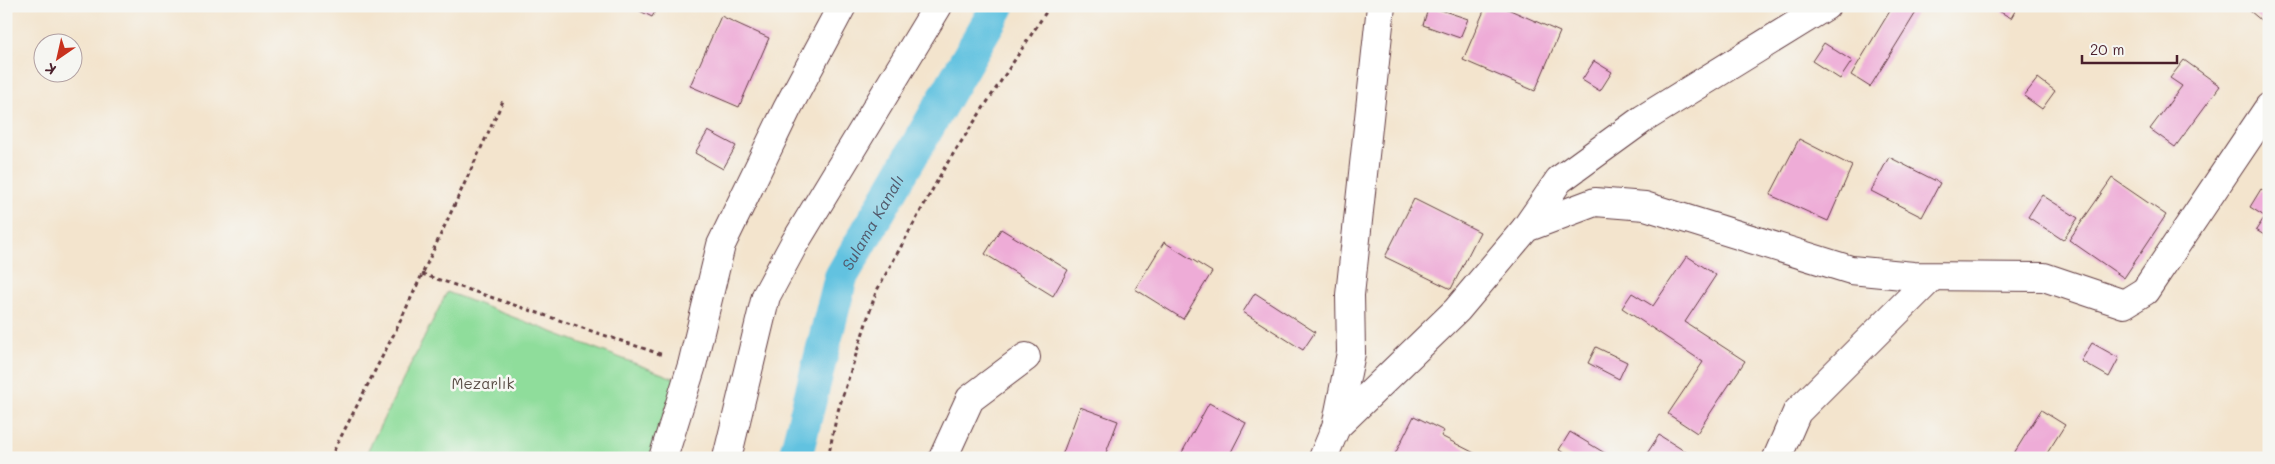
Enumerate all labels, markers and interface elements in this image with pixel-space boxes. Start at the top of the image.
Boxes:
north arrow [32,32,82,82]
scale bar [2082,32,2178,64]
text: 20 m [2090,39,2124,59]
text: K [41,59,60,80]
water label: Sulama Kanalı [836,170,908,274]
park label: Mezarlık [452,373,514,393]

